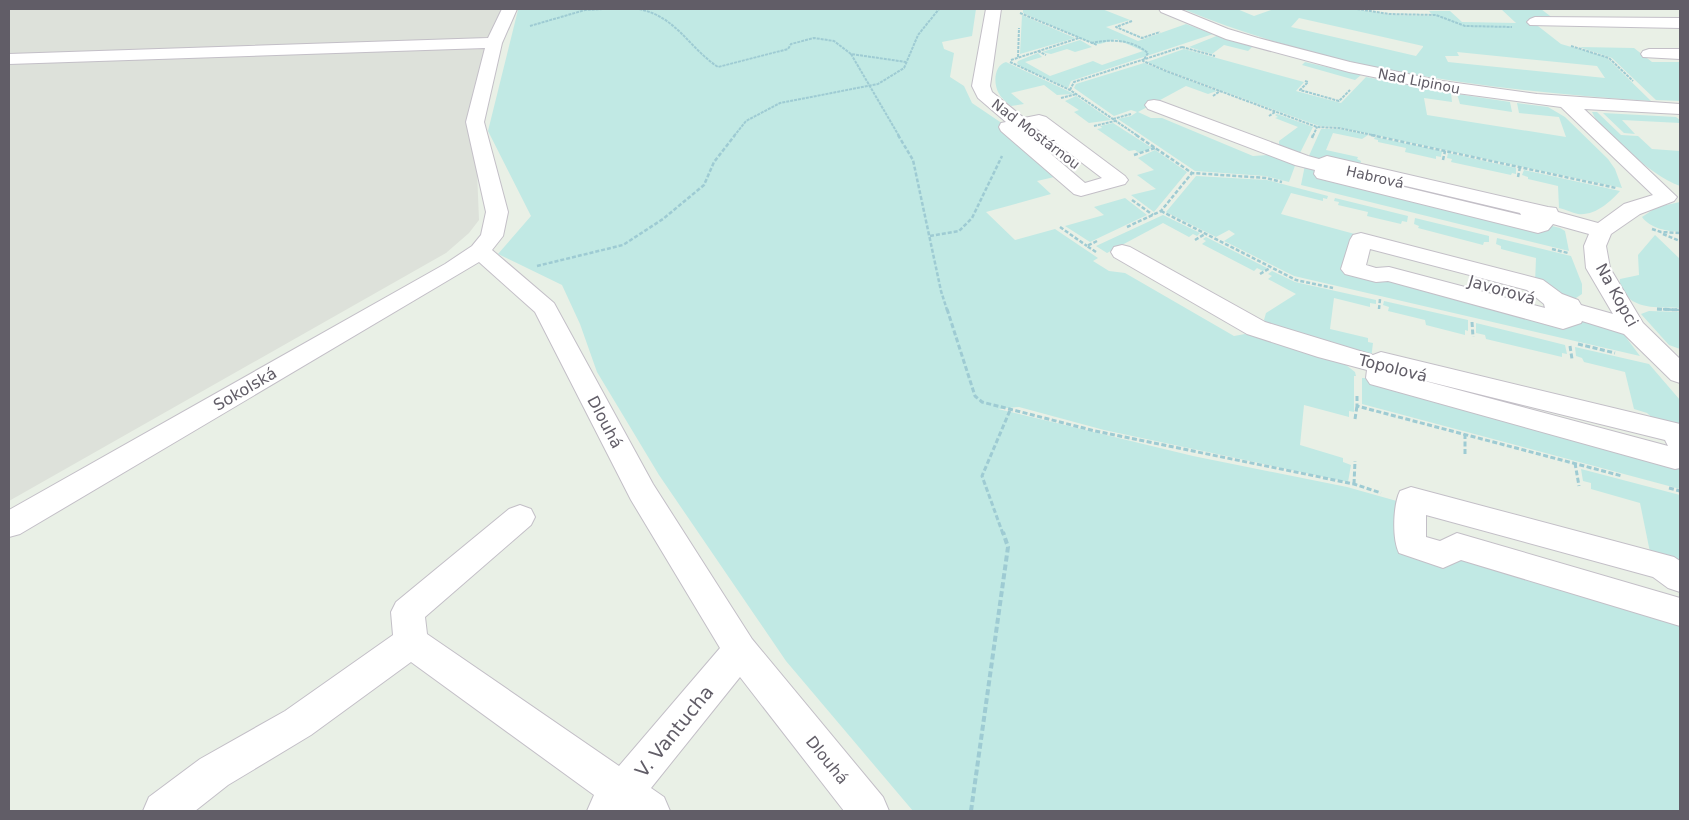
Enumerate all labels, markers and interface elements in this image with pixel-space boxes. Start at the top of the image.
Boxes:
street label: Nad Lipinou [1377,65,1461,97]
street label: Nad Mostárnou [989,96,1083,172]
street label: Habrová [1345,163,1405,191]
street label: Na Kopci [1592,260,1642,330]
street label: Javorová [1465,271,1538,309]
street label: Topolová [1356,350,1429,386]
street label: Sokolská [210,363,280,415]
street label: Dlouhá [583,393,627,451]
street label: V. Vantucha [630,681,718,781]
street label: Dlouhá [802,732,852,788]

